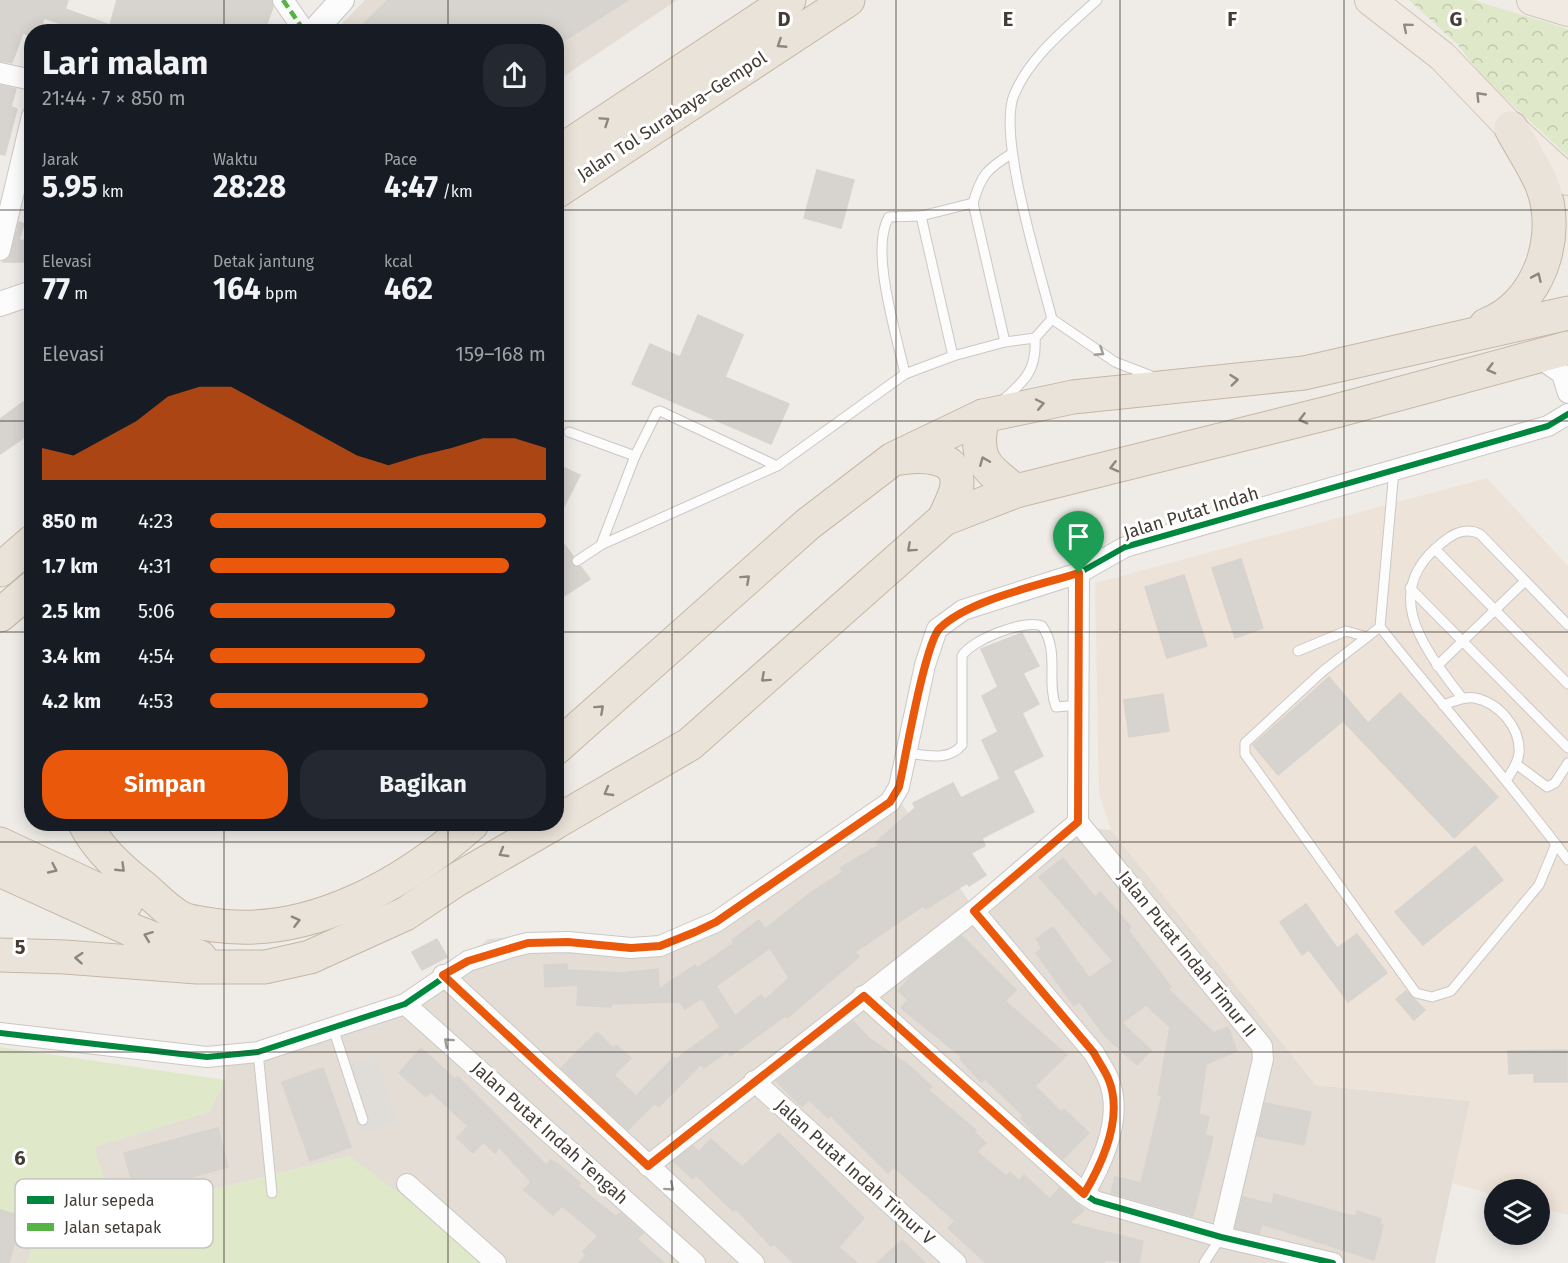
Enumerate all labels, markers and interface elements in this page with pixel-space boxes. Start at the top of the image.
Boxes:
text: D [777,7,791,31]
text: E [1003,7,1013,31]
text: F [1227,7,1237,31]
text: G [1450,7,1462,31]
one-way arrow [1403,23,1414,34]
one-way arrow [777,36,787,48]
text: Lari malam [42,43,208,83]
button: share [483,44,546,107]
street label: Jalan Tol Surabaya–Gempol [573,47,771,185]
text: 21:44 · 7 × 850 m [42,86,186,110]
one-way arrow [1477,92,1488,103]
one-way arrow [599,118,610,129]
text: Jarak [42,150,78,169]
text: Waktu [213,150,258,169]
text: Pace [384,150,417,169]
text: 5.95 [42,169,98,205]
text: 28:28 [213,169,286,205]
text: 4:47 [384,169,438,205]
text: km [98,182,124,201]
text: /km [438,182,473,201]
text: Elevasi [42,252,92,271]
text: Detak jantung [213,252,314,271]
text: kcal [384,252,413,271]
text: 77 [42,271,70,307]
text: 164 [213,271,261,307]
text: 462 [384,271,433,307]
one-way arrow [1530,273,1542,284]
text: m [70,284,88,303]
text: bpm [261,284,298,303]
text: Elevasi [42,342,104,366]
text: 159–168 m [455,342,546,366]
one-way arrow [1094,344,1104,356]
one-way arrow [1486,361,1496,374]
one-way arrow [1229,374,1238,387]
one-way arrow [1035,398,1045,411]
one-way arrow [1298,412,1309,424]
one-way arrow [979,456,991,467]
one-way arrow [1109,459,1119,472]
street label: Jalan Putat Indah [1121,482,1261,544]
text: 850 m [42,509,98,533]
text: 4:23 [138,509,173,533]
pin [1053,511,1104,573]
icon: arrive [1062,520,1095,553]
one-way arrow [907,541,918,552]
text: 1.7 km [42,554,98,578]
text: 4:31 [138,554,172,578]
one-way arrow [739,575,750,586]
text: 2.5 km [42,599,101,623]
text: 5:06 [138,599,175,623]
text: 3.4 km [42,644,101,668]
text: 4:54 [138,644,174,668]
one-way arrow [761,671,772,682]
text: 4.2 km [42,689,101,713]
text: 4:53 [138,689,173,713]
one-way arrow [593,705,604,716]
button: Simpan [42,750,288,819]
button: Bagikan [300,750,546,819]
one-way arrow [604,784,614,796]
one-way arrow [499,846,509,857]
one-way arrow [46,861,57,873]
one-way arrow [114,861,125,872]
street label: Jalan Putat Indah Timur II [1113,866,1261,1042]
one-way arrow [291,916,301,929]
one-way arrow [143,931,153,944]
text: 5 [15,935,26,959]
one-way arrow [75,952,84,965]
one-way arrow [444,1038,454,1049]
street label: Jalan Putat Indah Tengah [467,1057,633,1209]
street label: Jalan Putat Indah Timur V [771,1095,939,1249]
text: 6 [14,1146,26,1170]
legend [15,1179,213,1248]
map controls [1484,1179,1550,1245]
button: layers [1484,1179,1550,1245]
one-way arrow [664,1180,674,1191]
text: Jalur sepeda [64,1191,155,1210]
text: Jalan setapak [64,1218,162,1237]

